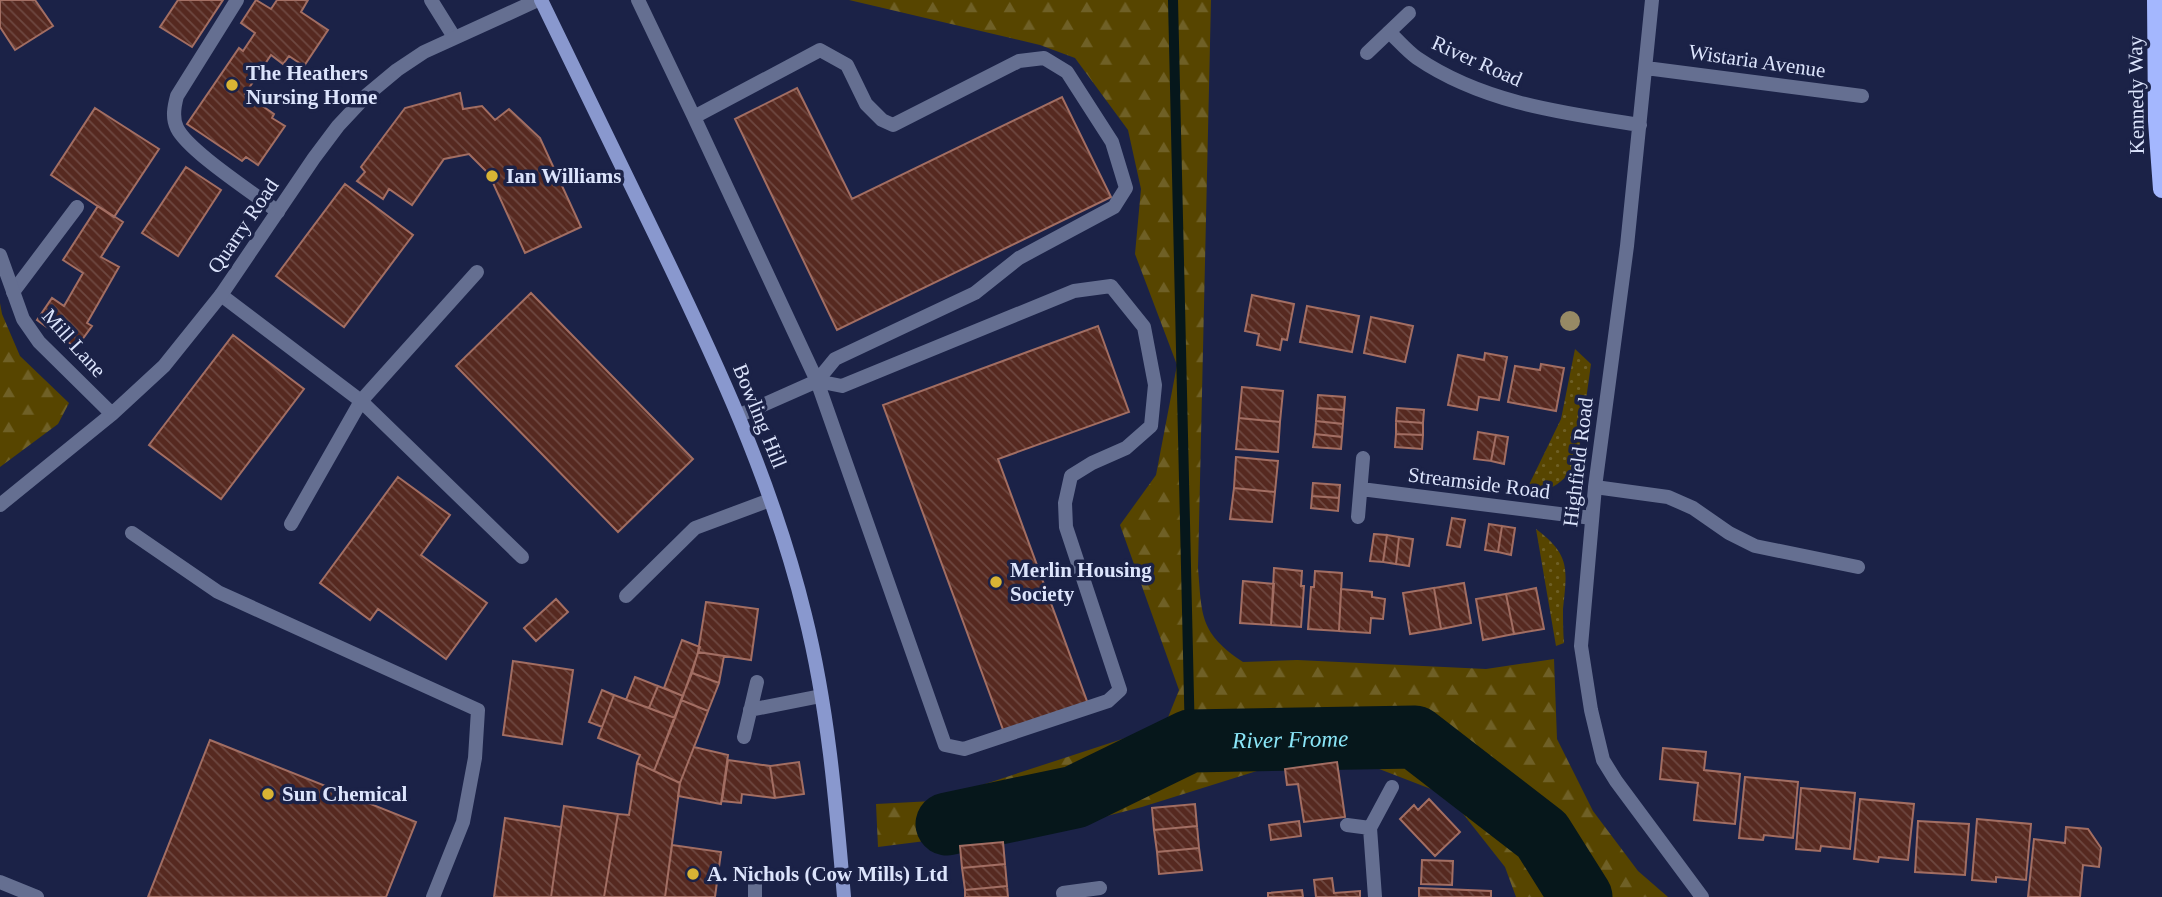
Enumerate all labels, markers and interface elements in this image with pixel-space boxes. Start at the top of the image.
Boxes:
street label: River Road [1428,30,1526,92]
street label: Kennedy Way [2123,35,2149,155]
street label: Wistaria Avenue [1687,40,1827,82]
place label: The Heathers Nursing Home [246,61,377,109]
marker: The Heathers Nursing Home [224,77,240,93]
place label: Ian Williams [506,164,621,188]
marker: Ian Williams [484,168,500,184]
street label: Quarry Road [203,174,284,278]
street label: Mill Lane [37,304,111,382]
street label: Bowling Hill [728,360,792,472]
street label: Highfield Road [1558,395,1598,528]
street label: Streamside Road [1407,462,1552,504]
place label: Merlin Housing Society [1010,558,1152,606]
marker: Merlin Housing Society [988,574,1004,590]
water label: River Frome [1231,726,1349,753]
place label: Sun Chemical [282,782,408,806]
marker: Sun Chemical [260,786,276,802]
place label: A. Nichols (Cow Mills) Ltd [707,862,948,886]
marker: A. Nichols (Cow Mills) Ltd [685,866,701,882]

